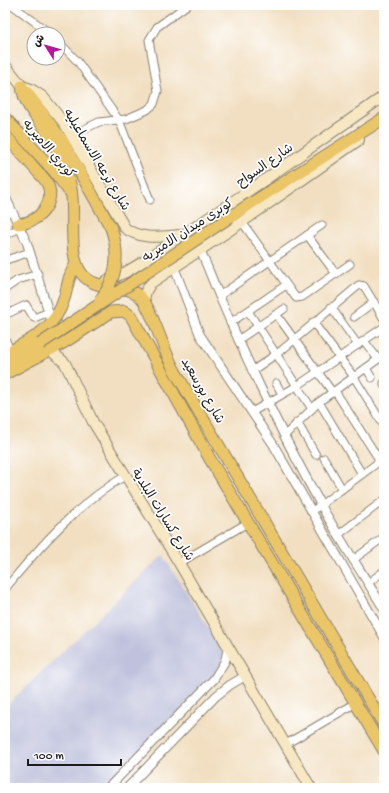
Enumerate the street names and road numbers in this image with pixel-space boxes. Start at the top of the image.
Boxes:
street label: شارع ترعه الاسماعيليه [60,107,132,214]
street label: كوبري الاميريه [19,117,78,182]
street label: شارع السواح [234,141,297,191]
street label: كوبرى ميدان الاميريه [140,196,237,266]
street label: شارع بورسعيد [177,356,227,427]
street label: شارع كسارات البلدية [128,467,196,564]

